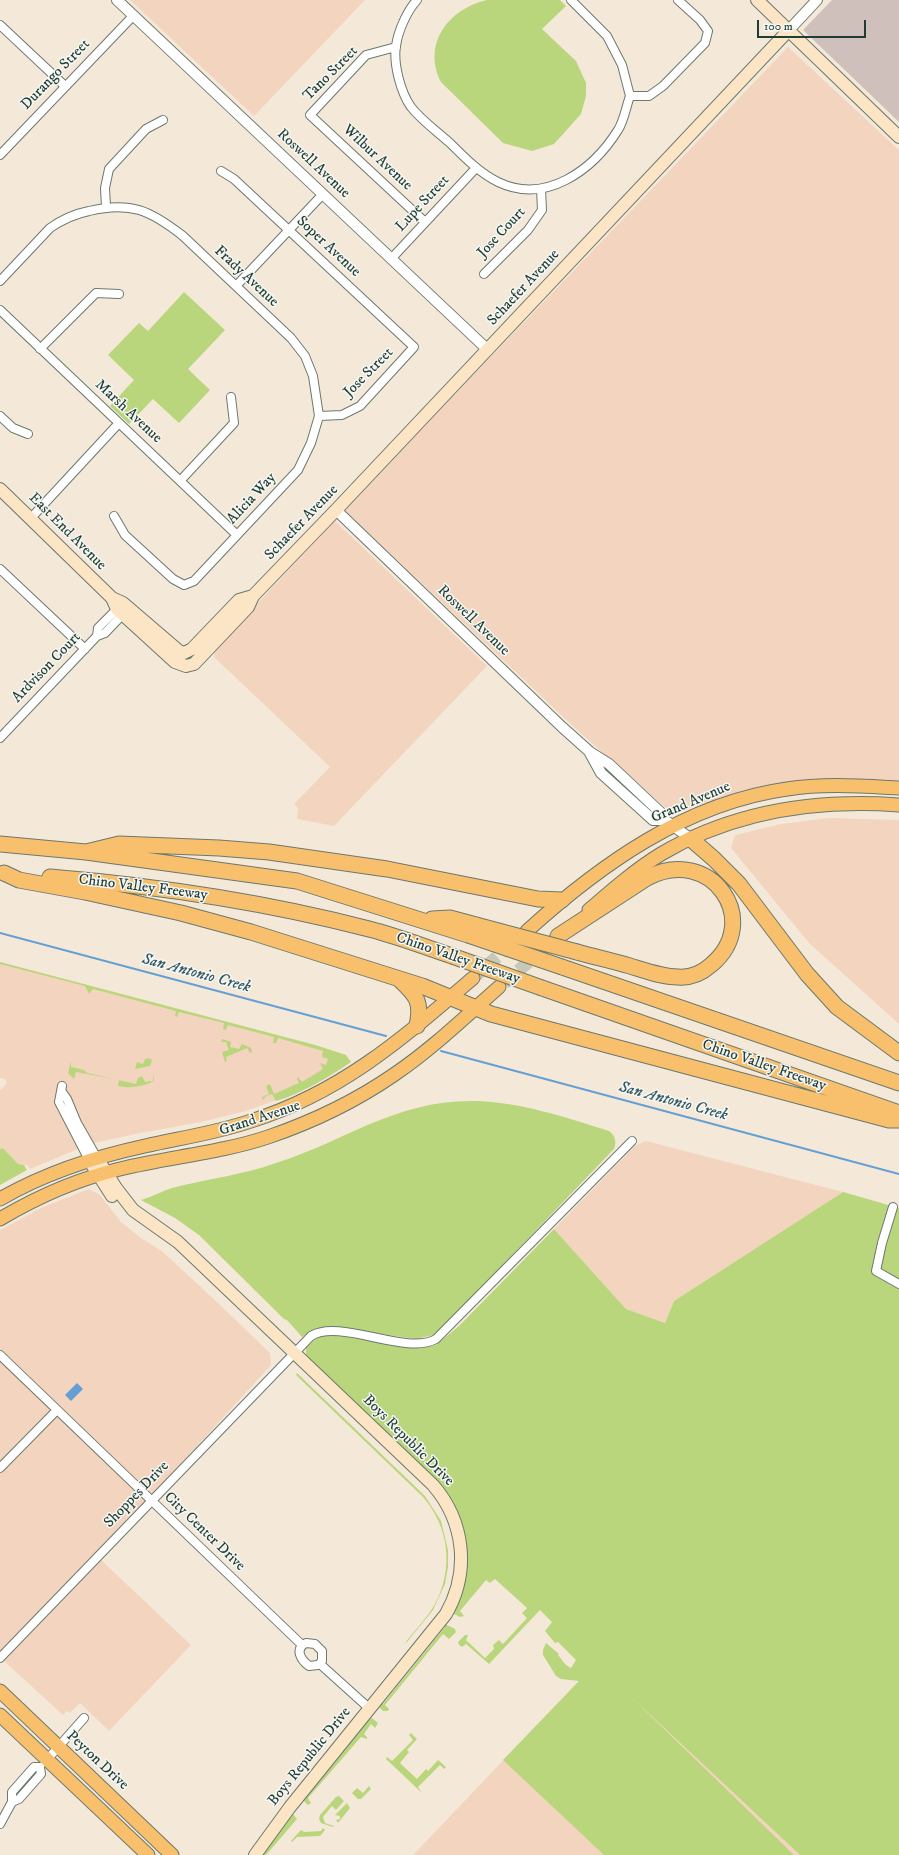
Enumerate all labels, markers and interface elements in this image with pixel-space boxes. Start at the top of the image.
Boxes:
scale bar [759,12,868,38]
text: 100 m [764,19,793,34]
street label: Durango Street [18,36,94,114]
street label: Tano Street [300,43,362,105]
street label: Wilbur Avenue [339,121,415,195]
street label: Roswell Avenue [273,126,353,202]
street label: Lupe Street [392,172,454,236]
street label: Jose Court [474,204,530,262]
street label: Soper Avenue [292,213,364,281]
street label: Frady Avenue [210,243,282,311]
street label: Schaefer Avenue [484,246,564,330]
street label: Jose Street [340,344,398,402]
street label: Marsh Avenue [91,376,165,448]
street label: Alicia Way [224,469,280,529]
street label: Schaefer Avenue [262,482,342,564]
street label: East End Avenue [24,489,110,575]
street label: Roswell Avenue [433,582,513,660]
street label: Ardvison Court [9,629,85,707]
street label: Grand Avenue [649,778,733,828]
street label: Chino Valley Freeway [77,871,209,905]
street label: Chino Valley Freeway [394,929,522,989]
water label: San Antonio Creek [140,950,252,998]
street label: Chino Valley Freeway [700,1036,828,1096]
water label: San Antonio Creek [617,1078,729,1126]
street label: Grand Avenue [217,1097,303,1141]
street label: Boys Republic Drive [359,1392,457,1490]
street label: Shoppes Drive [101,1458,173,1532]
street label: City Center Drive [160,1489,248,1575]
street label: Boys Republic Drive [265,1704,355,1810]
street label: Peyton Drive [62,1728,132,1794]

